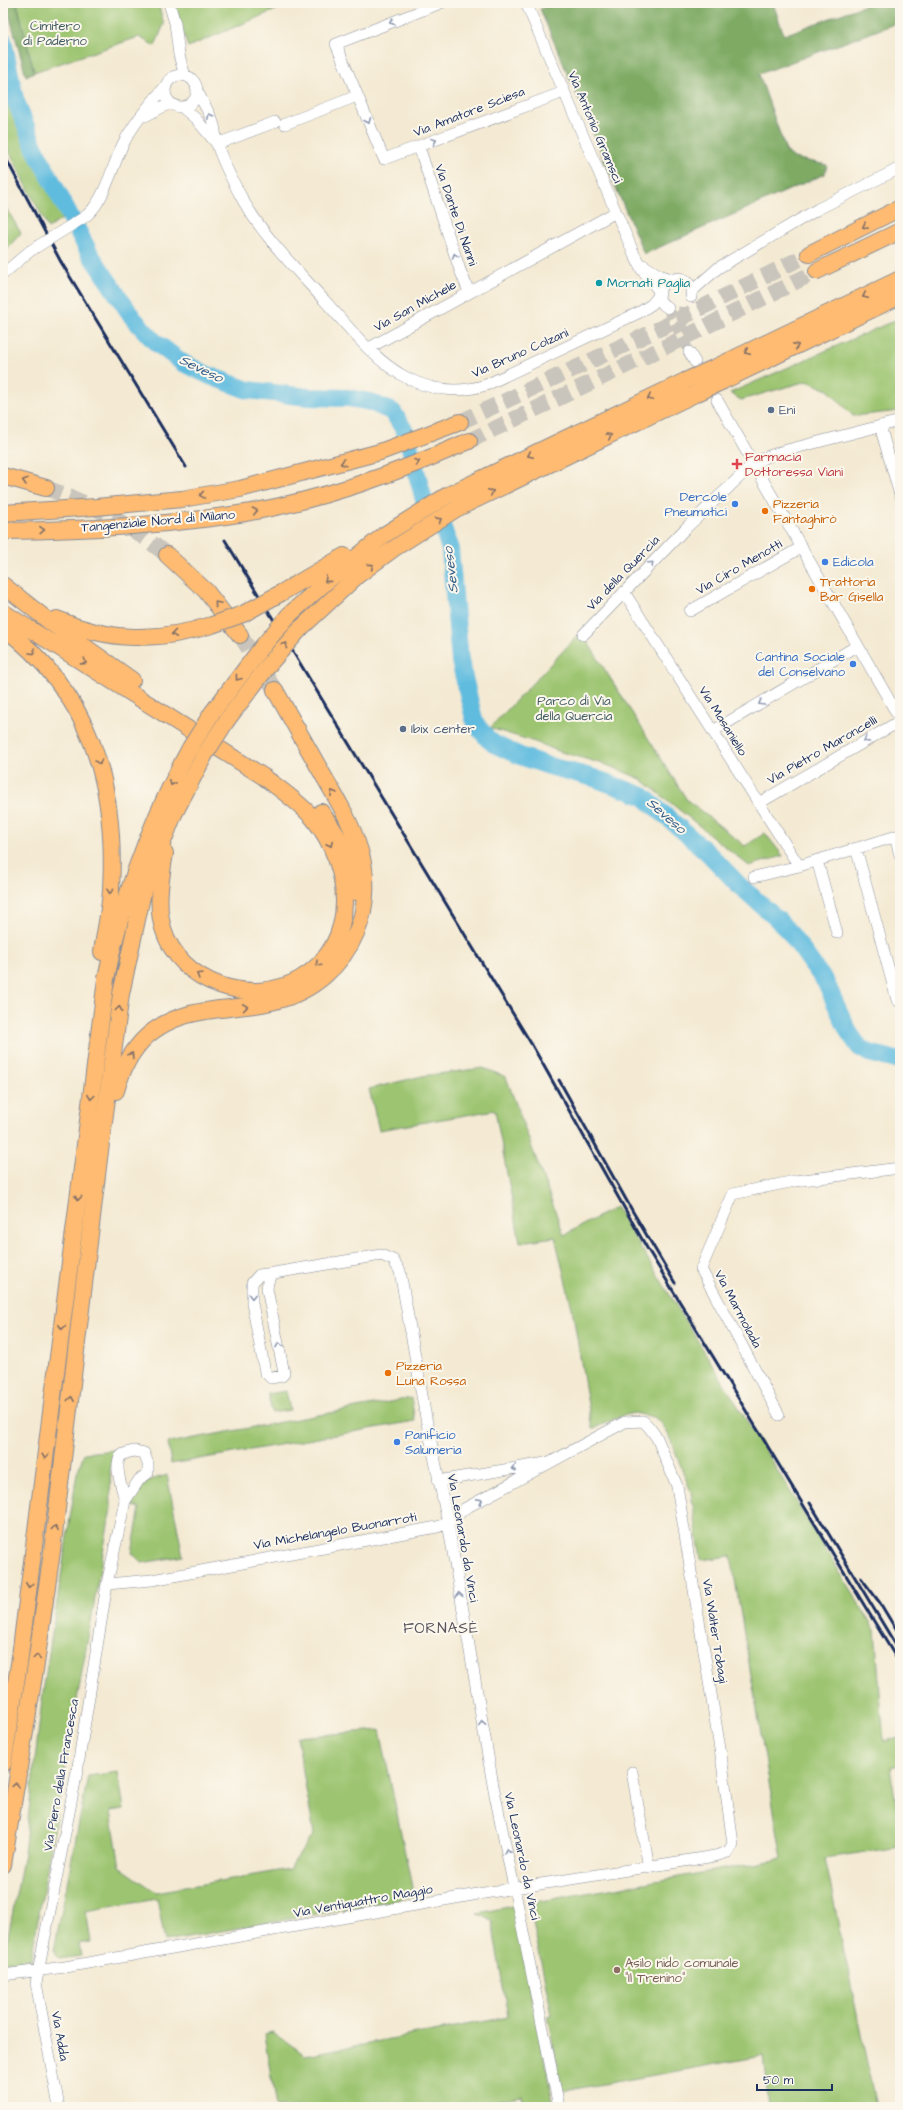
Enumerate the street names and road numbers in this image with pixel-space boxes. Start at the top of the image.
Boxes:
street label: Via Antonio Gramsci [563,68,627,186]
street label: Via Amatore Sciesa [411,82,528,141]
street label: Via Dante Di Nanni [430,162,482,268]
street label: Via San Michele [370,276,460,336]
street label: Via Bruno Colzani [469,324,571,382]
street label: Tangenziale Nord di Milano [80,505,236,538]
street label: Via della Quercia [582,531,664,615]
street label: Via Ciro Menotti [693,535,785,599]
street label: Via Masaniello [694,683,752,760]
street label: Via Pietro Maroncelli [764,711,880,789]
street label: Via Marmolada [710,1267,766,1351]
street label: Via Leonardo da Vinci [443,1472,483,1604]
street label: Via Michelangelo Buonarroti [252,1508,418,1555]
street label: Via Walter Tobagi [697,1577,732,1685]
street label: Via Piero della Francesca [39,1697,83,1853]
street label: Via Leonardo da Vinci [500,1791,544,1922]
street label: Via Ventiquattro Maggio [292,1880,435,1923]
street label: Via Adda [47,2010,73,2063]

